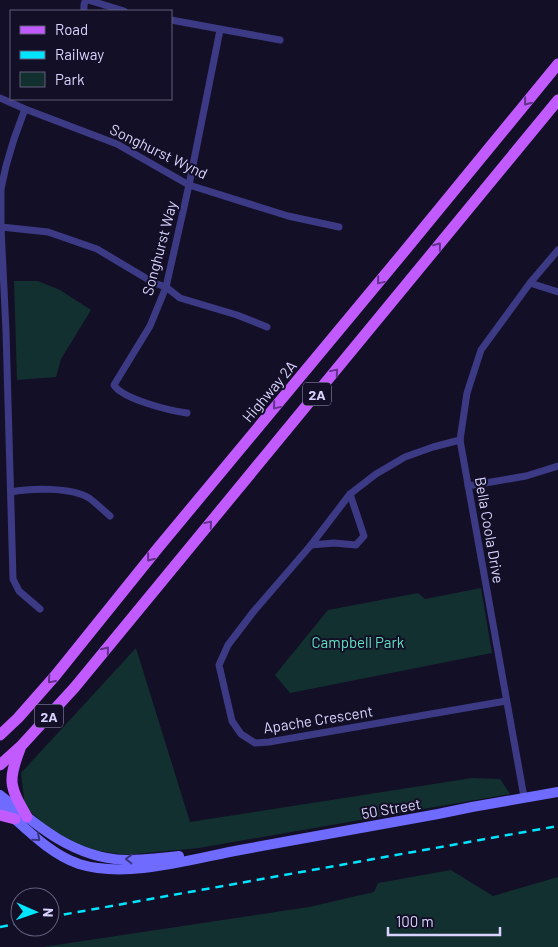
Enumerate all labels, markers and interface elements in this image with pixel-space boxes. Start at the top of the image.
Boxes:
legend [10,10,172,100]
text: Road [55,20,88,38]
text: Railway [55,45,104,63]
text: Park [55,70,85,88]
one-way arrow [524,96,533,105]
street label: Songhurst Wynd [107,120,211,182]
street label: Songhurst Way [138,199,180,297]
one-way arrow [433,243,442,252]
one-way arrow [376,276,385,285]
street label: Highway 2A [238,357,300,425]
one-way arrow [329,368,338,377]
road number: 2A [303,382,331,406]
one-way arrow [272,401,281,410]
street label: Bella Coola Drive [472,475,508,585]
one-way arrow [203,521,212,530]
one-way arrow [146,553,155,562]
park label: Campbell Park [312,633,405,651]
one-way arrow [101,646,110,655]
one-way arrow [47,675,56,684]
street label: Apache Crescent [262,701,374,737]
road number: 2A [35,704,63,728]
street label: 50 Street [360,794,422,822]
one-way arrow [31,832,40,841]
one-way arrow [124,854,132,865]
north arrow [10,887,60,937]
scale bar [388,904,500,936]
text: N [40,908,57,917]
text: 100 m [396,912,434,930]

